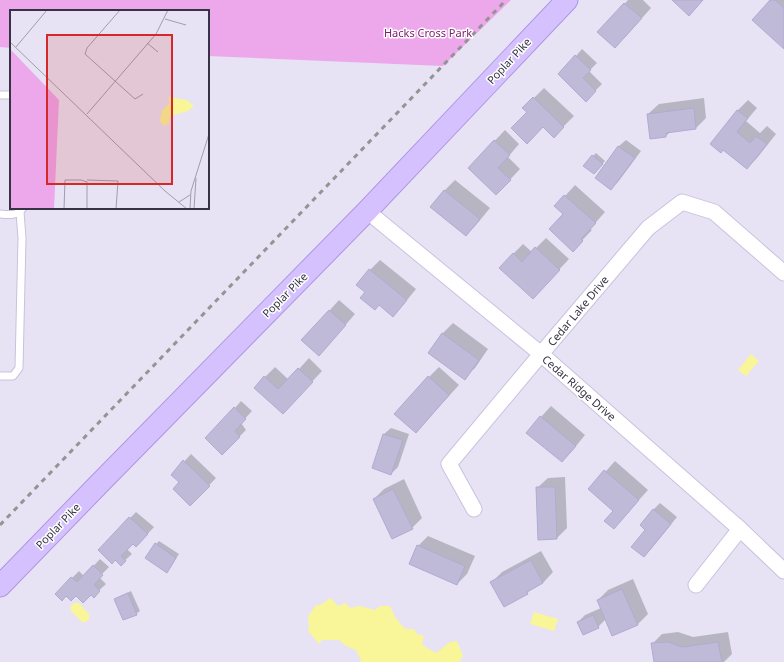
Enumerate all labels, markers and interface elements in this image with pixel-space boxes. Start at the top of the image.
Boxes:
inset map [10,10,209,209]
park label: Hacks Cross Park [384,25,472,40]
street label: Poplar Pike [483,34,534,87]
street label: Poplar Pike [259,269,310,320]
street label: Cedar Lake Drive [544,272,612,349]
street label: Cedar Ridge Drive [539,351,619,424]
street label: Poplar Pike [32,500,83,552]

